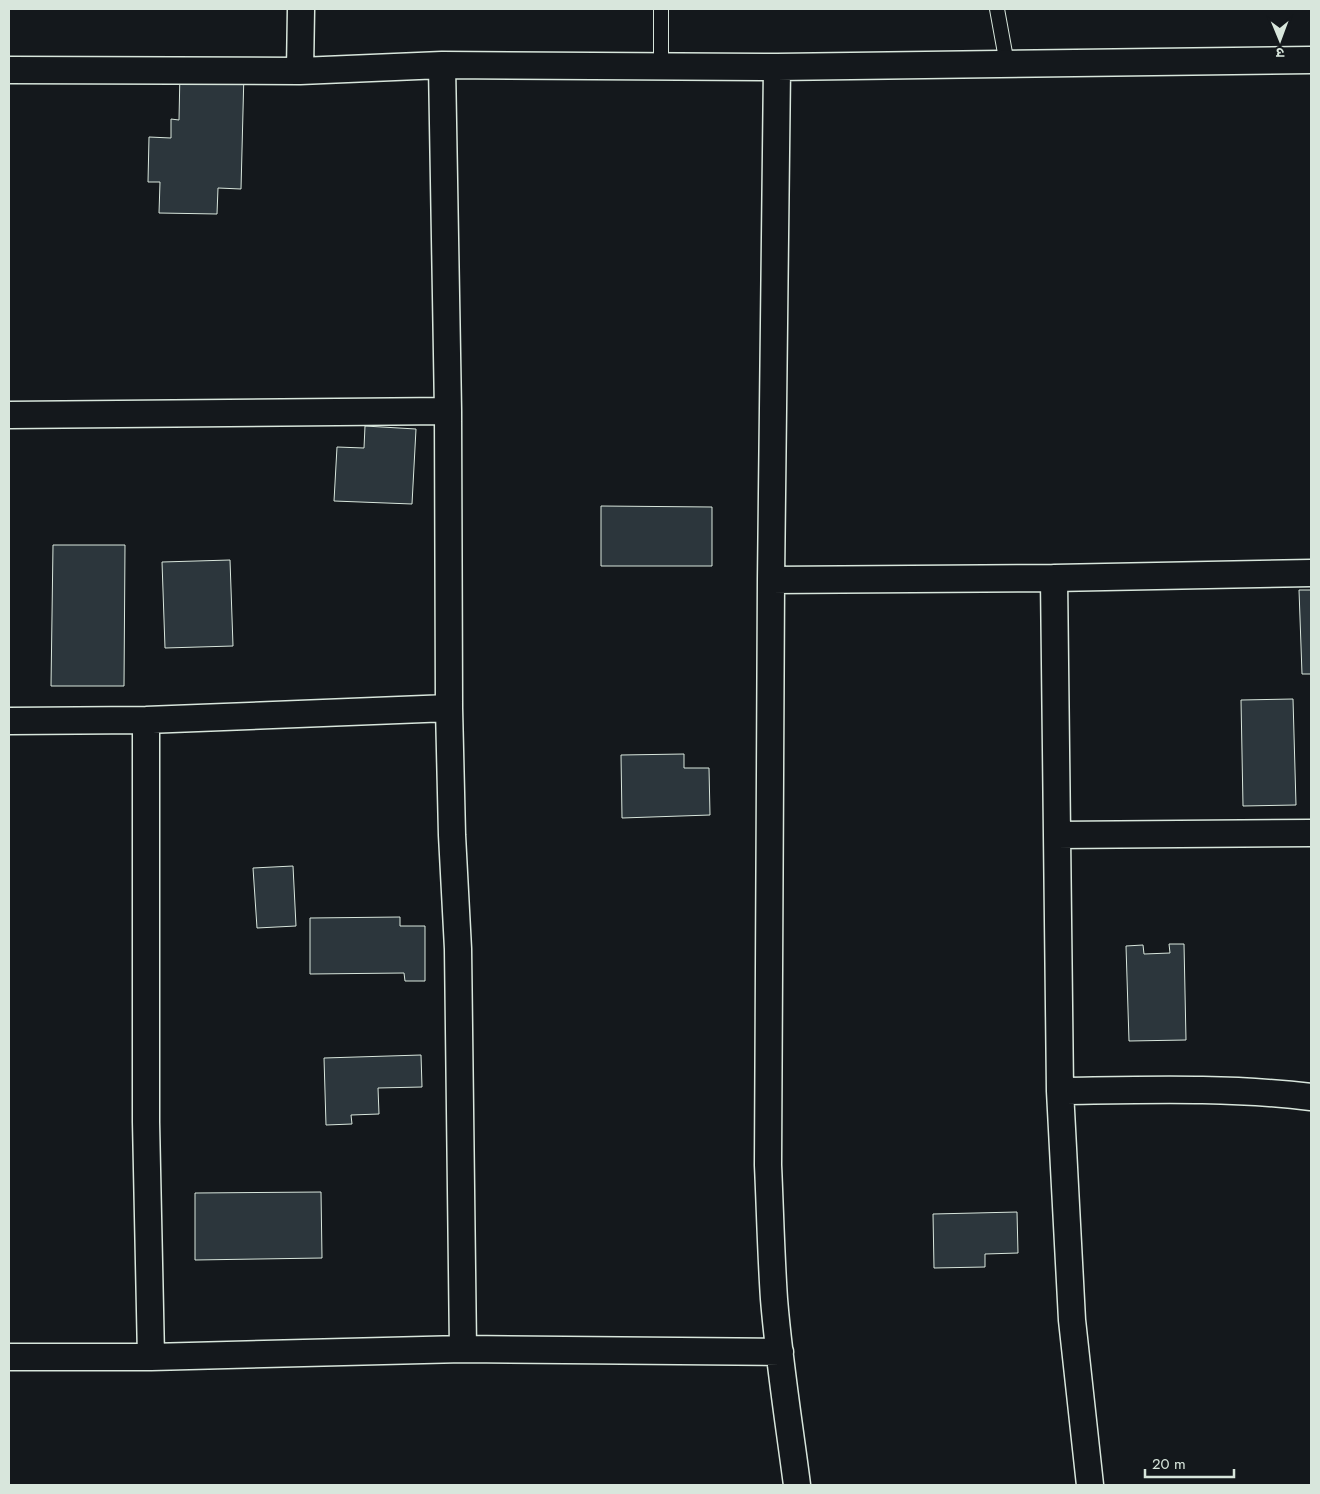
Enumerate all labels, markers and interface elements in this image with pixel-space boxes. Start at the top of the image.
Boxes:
north arrow [1255,15,1305,65]
text: उ [1275,43,1285,63]
scale bar [1145,1446,1234,1478]
text: 20 m [1152,1453,1186,1475]

